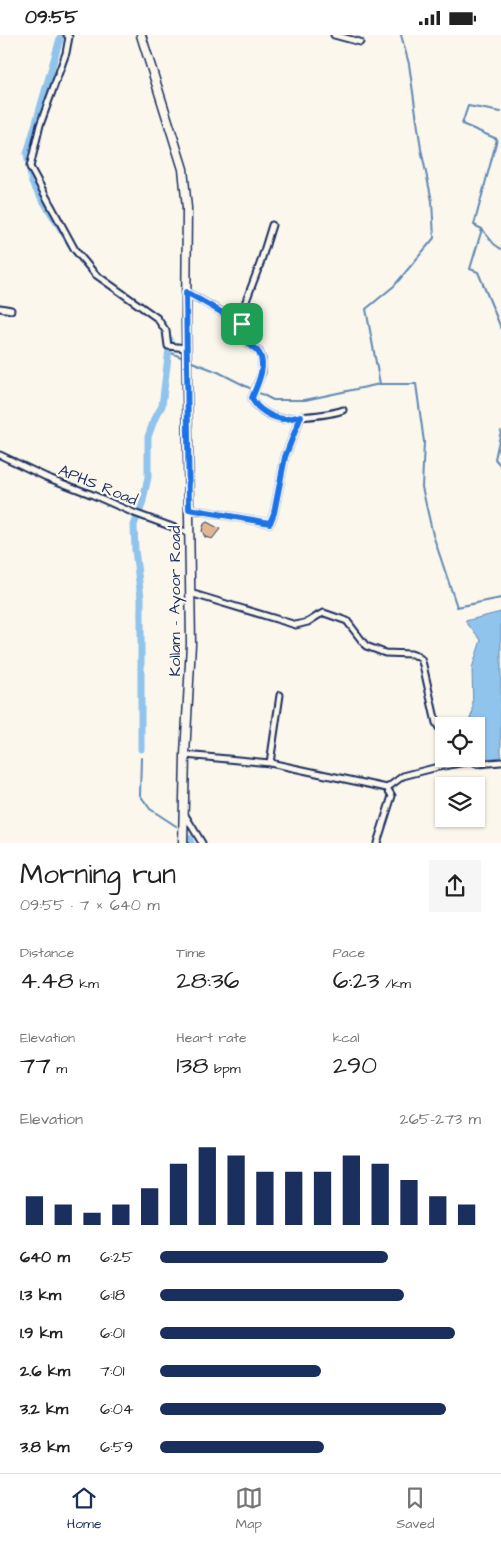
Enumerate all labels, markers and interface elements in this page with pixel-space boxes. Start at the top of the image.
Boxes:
text: 09:55 [25,4,78,31]
pin [221,303,263,345]
icon: arrive [228,310,256,338]
street label: APHS Road [55,459,141,511]
street label: Kollam - Ayoor Road [164,525,187,677]
map controls [435,717,485,827]
button: locate [435,717,485,767]
button: layers [435,777,485,827]
text: Morning run [20,855,176,894]
button: share [429,860,481,912]
text: 09:55 · 7 × 640 m [20,894,160,916]
text: Distance [20,943,74,963]
text: Time [176,943,206,963]
text: Pace [333,943,365,963]
text: 4.48 [20,963,74,998]
text: 28:36 [176,963,239,998]
text: 6:23 [333,963,380,998]
text: km [74,974,99,994]
text: /km [380,974,411,994]
text: Elevation [20,1028,75,1048]
text: Heart rate [176,1028,247,1048]
text: kcal [333,1028,359,1048]
text: 77 [20,1048,51,1083]
text: 138 [176,1048,208,1083]
text: 290 [333,1048,377,1083]
text: m [51,1059,67,1079]
text: bpm [208,1059,241,1079]
text: Elevation [20,1108,83,1130]
text: 265–273 m [400,1108,481,1130]
text: 640 m [20,1246,70,1268]
text: 6:25 [100,1246,133,1268]
text: 1.3 km [20,1284,61,1306]
text: 6:18 [100,1284,125,1306]
text: 1.9 km [20,1322,62,1344]
text: 6:01 [100,1322,125,1344]
text: 2.6 km [20,1360,70,1382]
text: 7:01 [100,1360,125,1382]
text: 3.2 km [20,1398,68,1420]
text: 6:04 [100,1398,134,1420]
text: 3.8 km [20,1436,69,1458]
text: 6:59 [100,1436,133,1458]
tab: Home [67,1484,102,1534]
tab: Map [235,1484,263,1534]
tab: Saved [396,1484,434,1534]

